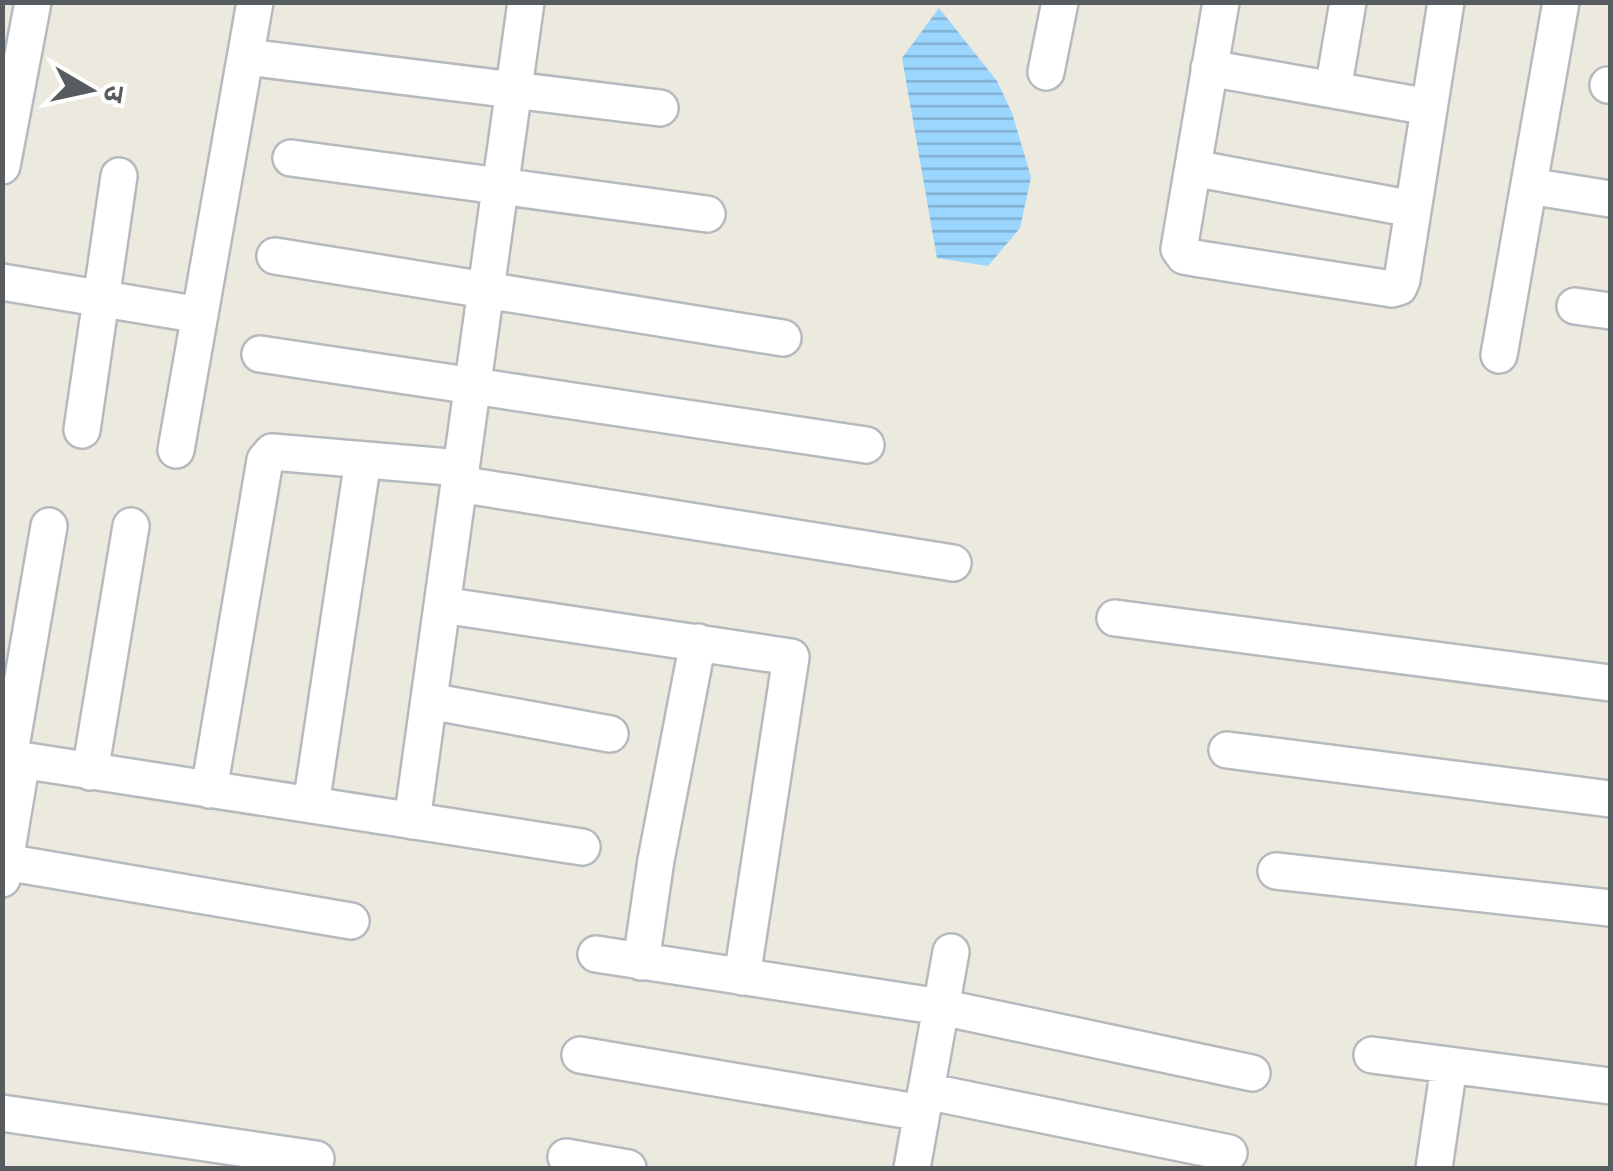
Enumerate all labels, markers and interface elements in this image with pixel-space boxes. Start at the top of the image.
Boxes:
north arrow [40,40,140,140]
text: उ [98,83,134,105]

